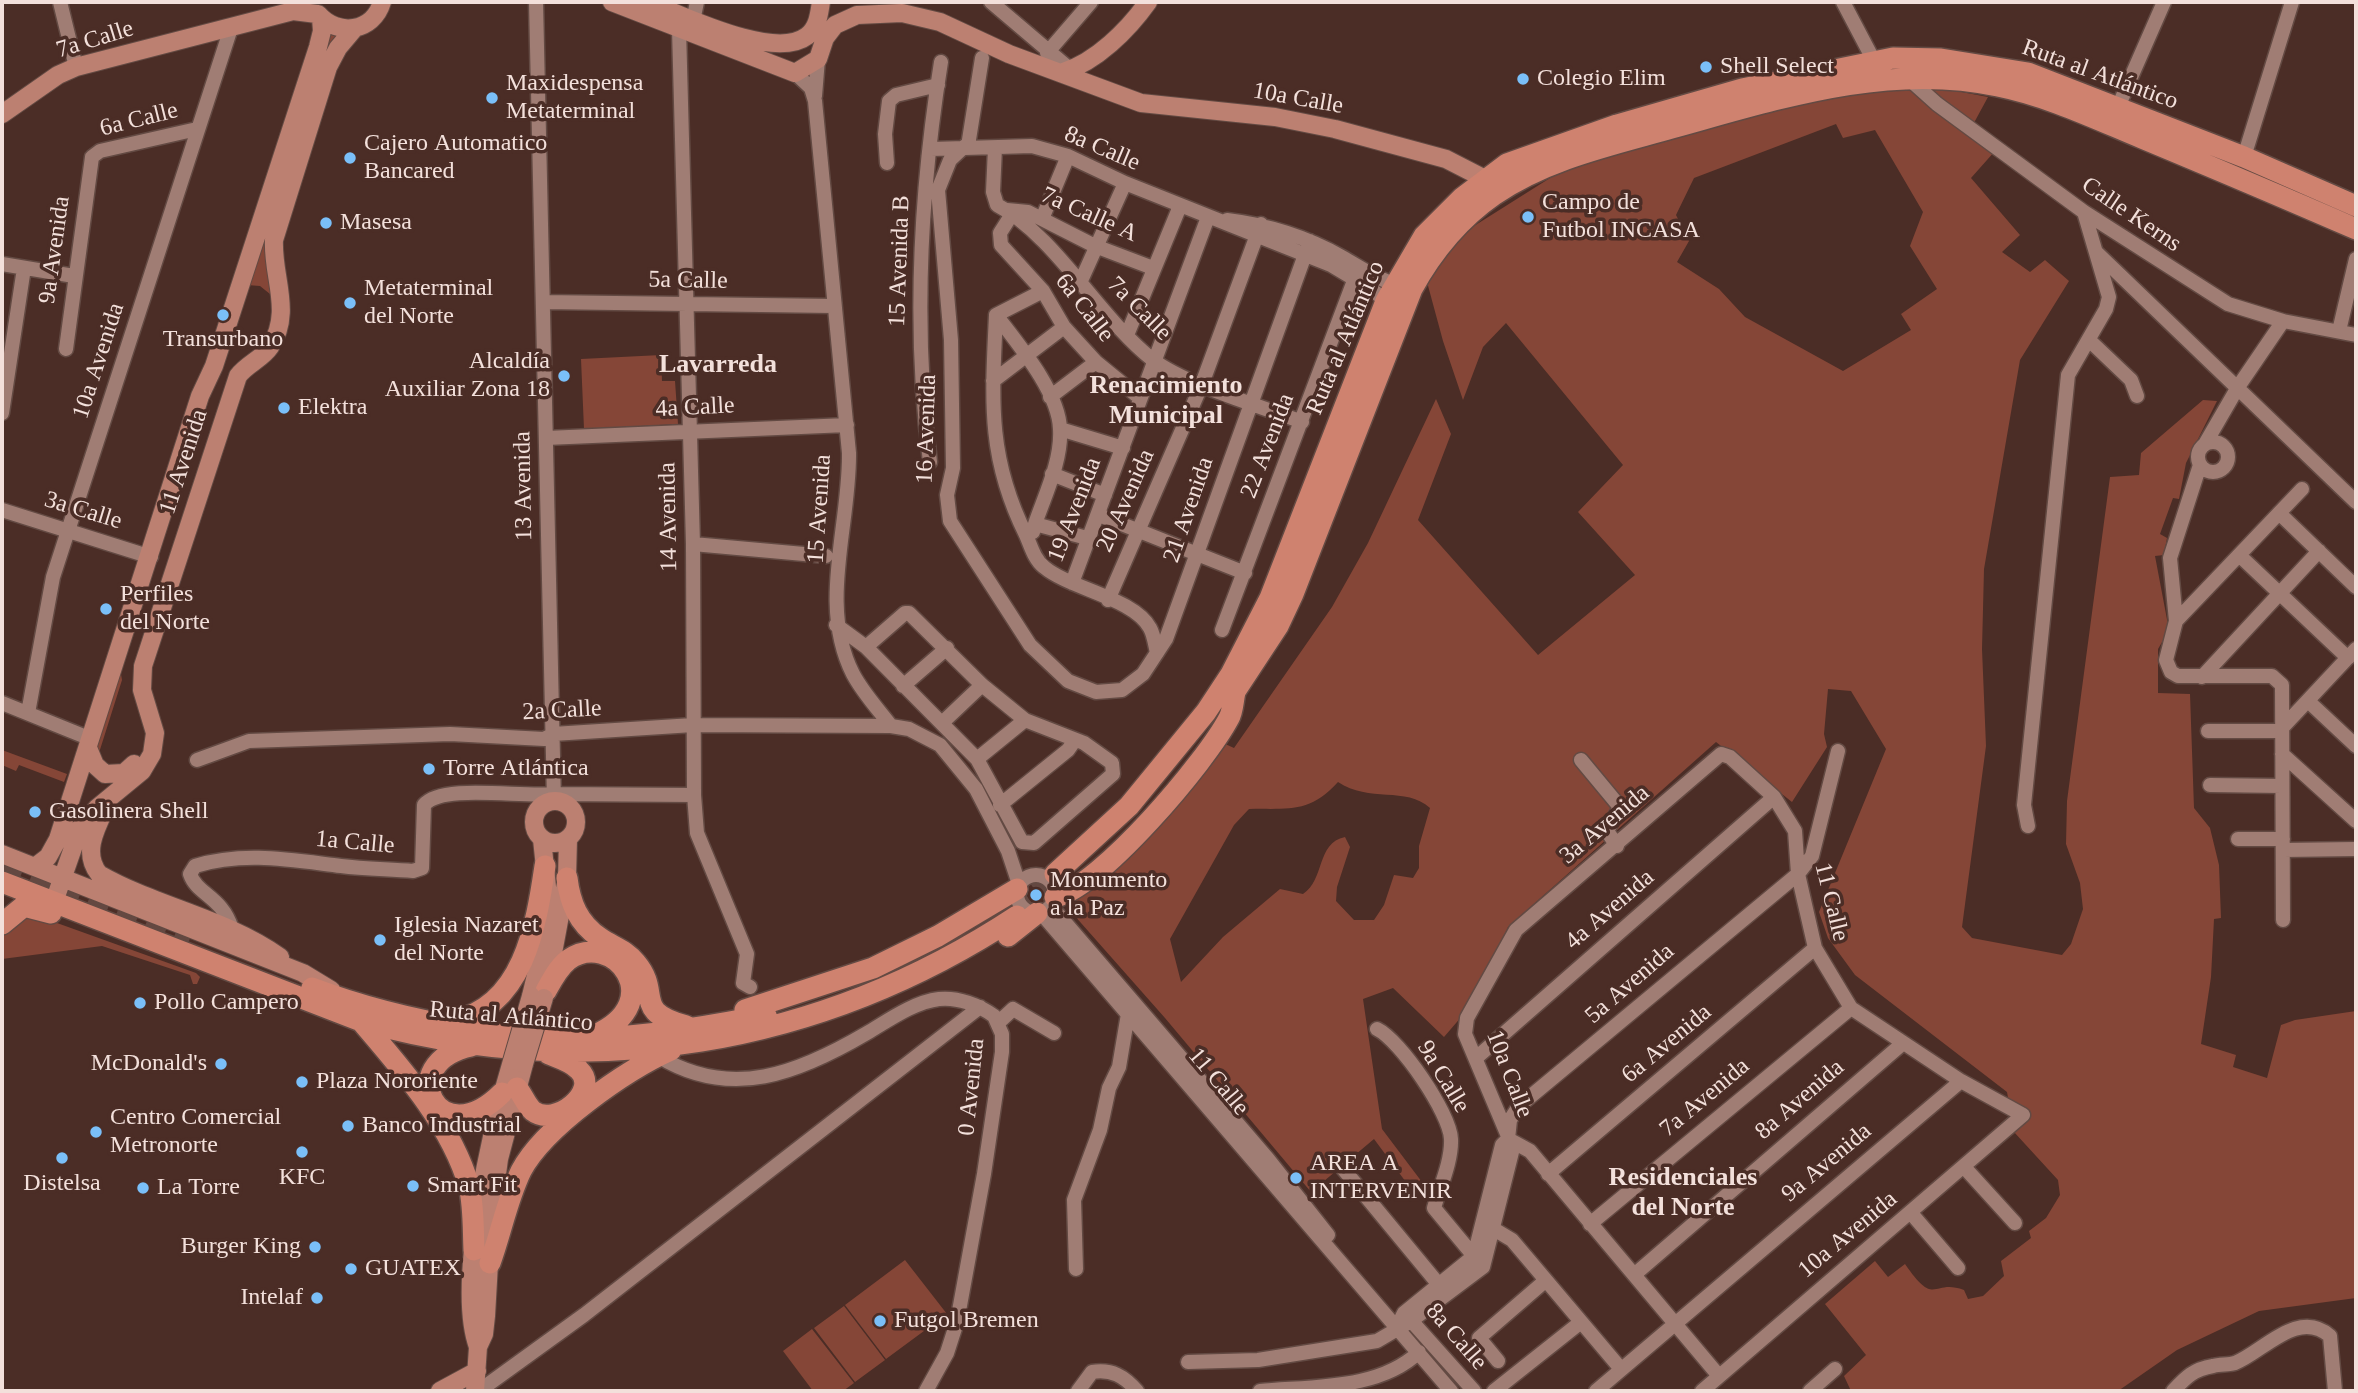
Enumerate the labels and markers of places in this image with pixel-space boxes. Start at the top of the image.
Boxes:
place label: Shell Select [1720,53,1834,81]
marker: Shell Select [1698,59,1714,75]
place label: Colegio Elim [1537,65,1666,93]
place label: Maxidespensa Metaterminal [506,70,643,126]
marker: Colegio Elim [1515,71,1531,87]
marker: Maxidespensa Metaterminal [484,90,500,106]
place label: Cajero Automatico Bancared [364,130,547,186]
marker: Cajero Automatico Bancared [342,150,358,166]
place label: Campo de Futbol INCASA [1542,189,1700,245]
place label: Masesa [340,209,412,237]
marker: Campo de Futbol INCASA [1520,209,1536,225]
marker: Masesa [318,215,334,231]
place label: Metaterminal del Norte [364,275,493,331]
marker: Metaterminal del Norte [342,295,358,311]
marker: Transurbano [215,307,231,323]
place label: Transurbano [163,326,283,354]
place label: Alcaldía Auxiliar Zona 18 [385,348,550,404]
marker: Alcaldía Auxiliar Zona 18 [556,368,572,384]
place label: Elektra [298,394,367,422]
marker: Elektra [276,400,292,416]
place label: Perfiles del Norte [120,581,210,637]
marker: Perfiles del Norte [98,601,114,617]
place label: Torre Atlántica [443,755,589,783]
marker: Torre Atlántica [421,761,437,777]
place label: Gasolinera Shell [49,798,208,826]
marker: Gasolinera Shell [27,804,43,820]
place label: Monumento a la Paz [1050,867,1167,923]
marker: Monumento a la Paz [1028,887,1044,903]
place label: Iglesia Nazaret del Norte [394,912,539,968]
marker: Iglesia Nazaret del Norte [372,932,388,948]
place label: Pollo Campero [154,989,299,1017]
marker: Pollo Campero [132,995,148,1011]
place label: McDonald's [91,1050,207,1078]
marker: McDonald's [213,1056,229,1072]
place label: Plaza Nororiente [316,1068,478,1096]
marker: Plaza Nororiente [294,1074,310,1090]
place label: Centro Comercial Metronorte [110,1104,281,1160]
place label: Banco Industrial [362,1112,521,1140]
marker: Banco Industrial [340,1118,356,1134]
marker: Centro Comercial Metronorte [88,1124,104,1140]
marker: KFC [294,1144,310,1160]
marker: Distelsa [54,1150,70,1166]
place label: AREA A INTERVENIR [1310,1150,1452,1206]
place label: KFC [279,1164,325,1192]
place label: Distelsa [23,1170,101,1198]
marker: AREA A INTERVENIR [1288,1170,1304,1186]
place label: Smart Fit [427,1172,517,1200]
place label: La Torre [157,1174,240,1202]
marker: Smart Fit [405,1178,421,1194]
marker: La Torre [135,1180,151,1196]
place label: Burger King [181,1233,301,1261]
marker: Burger King [307,1239,323,1255]
place label: GUATEX [365,1255,461,1283]
marker: GUATEX [343,1261,359,1277]
place label: Intelaf [240,1284,303,1312]
marker: Intelaf [309,1290,325,1306]
place label: Futgol Bremen [894,1307,1039,1335]
marker: Futgol Bremen [872,1313,888,1329]

